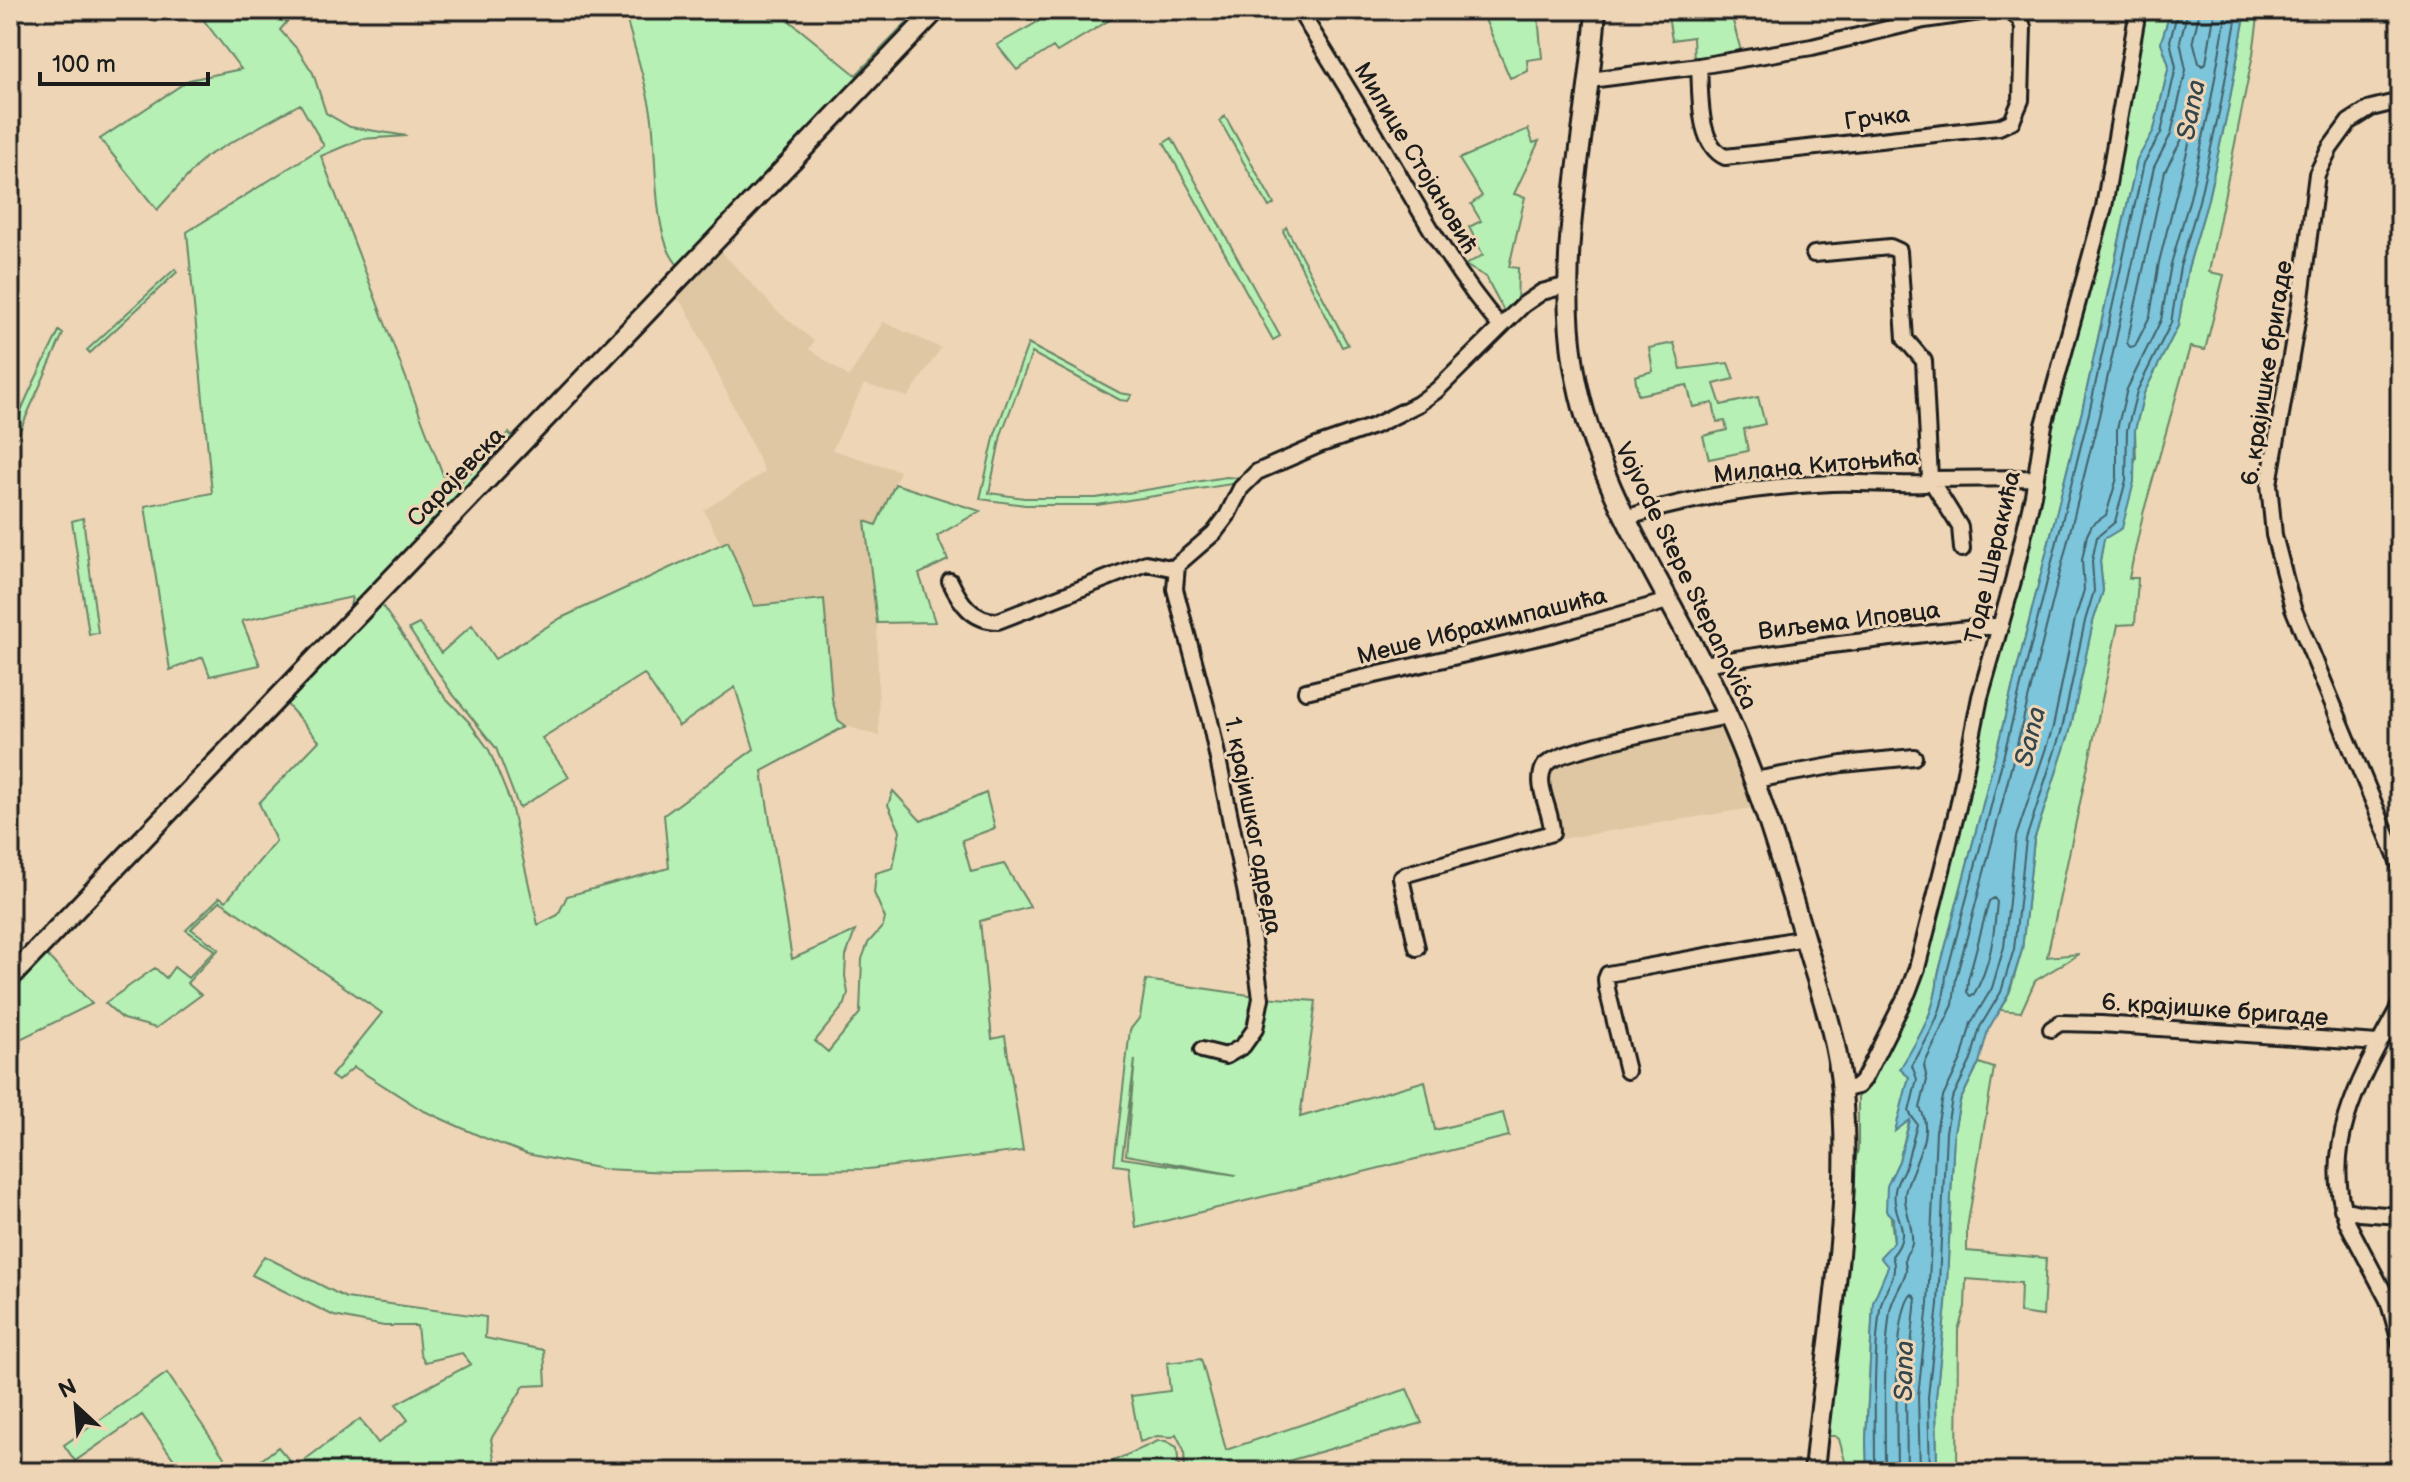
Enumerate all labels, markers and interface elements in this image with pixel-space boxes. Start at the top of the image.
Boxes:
scale bar [40,36,208,86]
text: 100 m [52,50,116,79]
street label: Милице Стојановић [1348,57,1484,259]
water label: Sana [2171,77,2213,143]
street label: Грчка [1843,100,1911,136]
street label: 6. крајишке бригаде [2235,258,2299,488]
street label: Сарајевска [401,421,511,533]
street label: Vojvode Stepe Stepanovića [1609,438,1763,714]
street label: Милана Китоњића [1712,443,1920,489]
street label: Тоде Швракића [1959,468,2027,646]
street label: Меше Ибрахимпашића [1354,581,1610,671]
street label: Виљема Иповца [1756,595,1942,647]
water label: Sana [2009,704,2053,770]
street label: 1. крајишког одреда [1218,715,1288,937]
street label: 6. крајишке бригаде [2101,988,2329,1032]
water label: Sana [1889,1340,1921,1402]
north arrow [36,1366,116,1446]
text: N [55,1374,81,1405]

